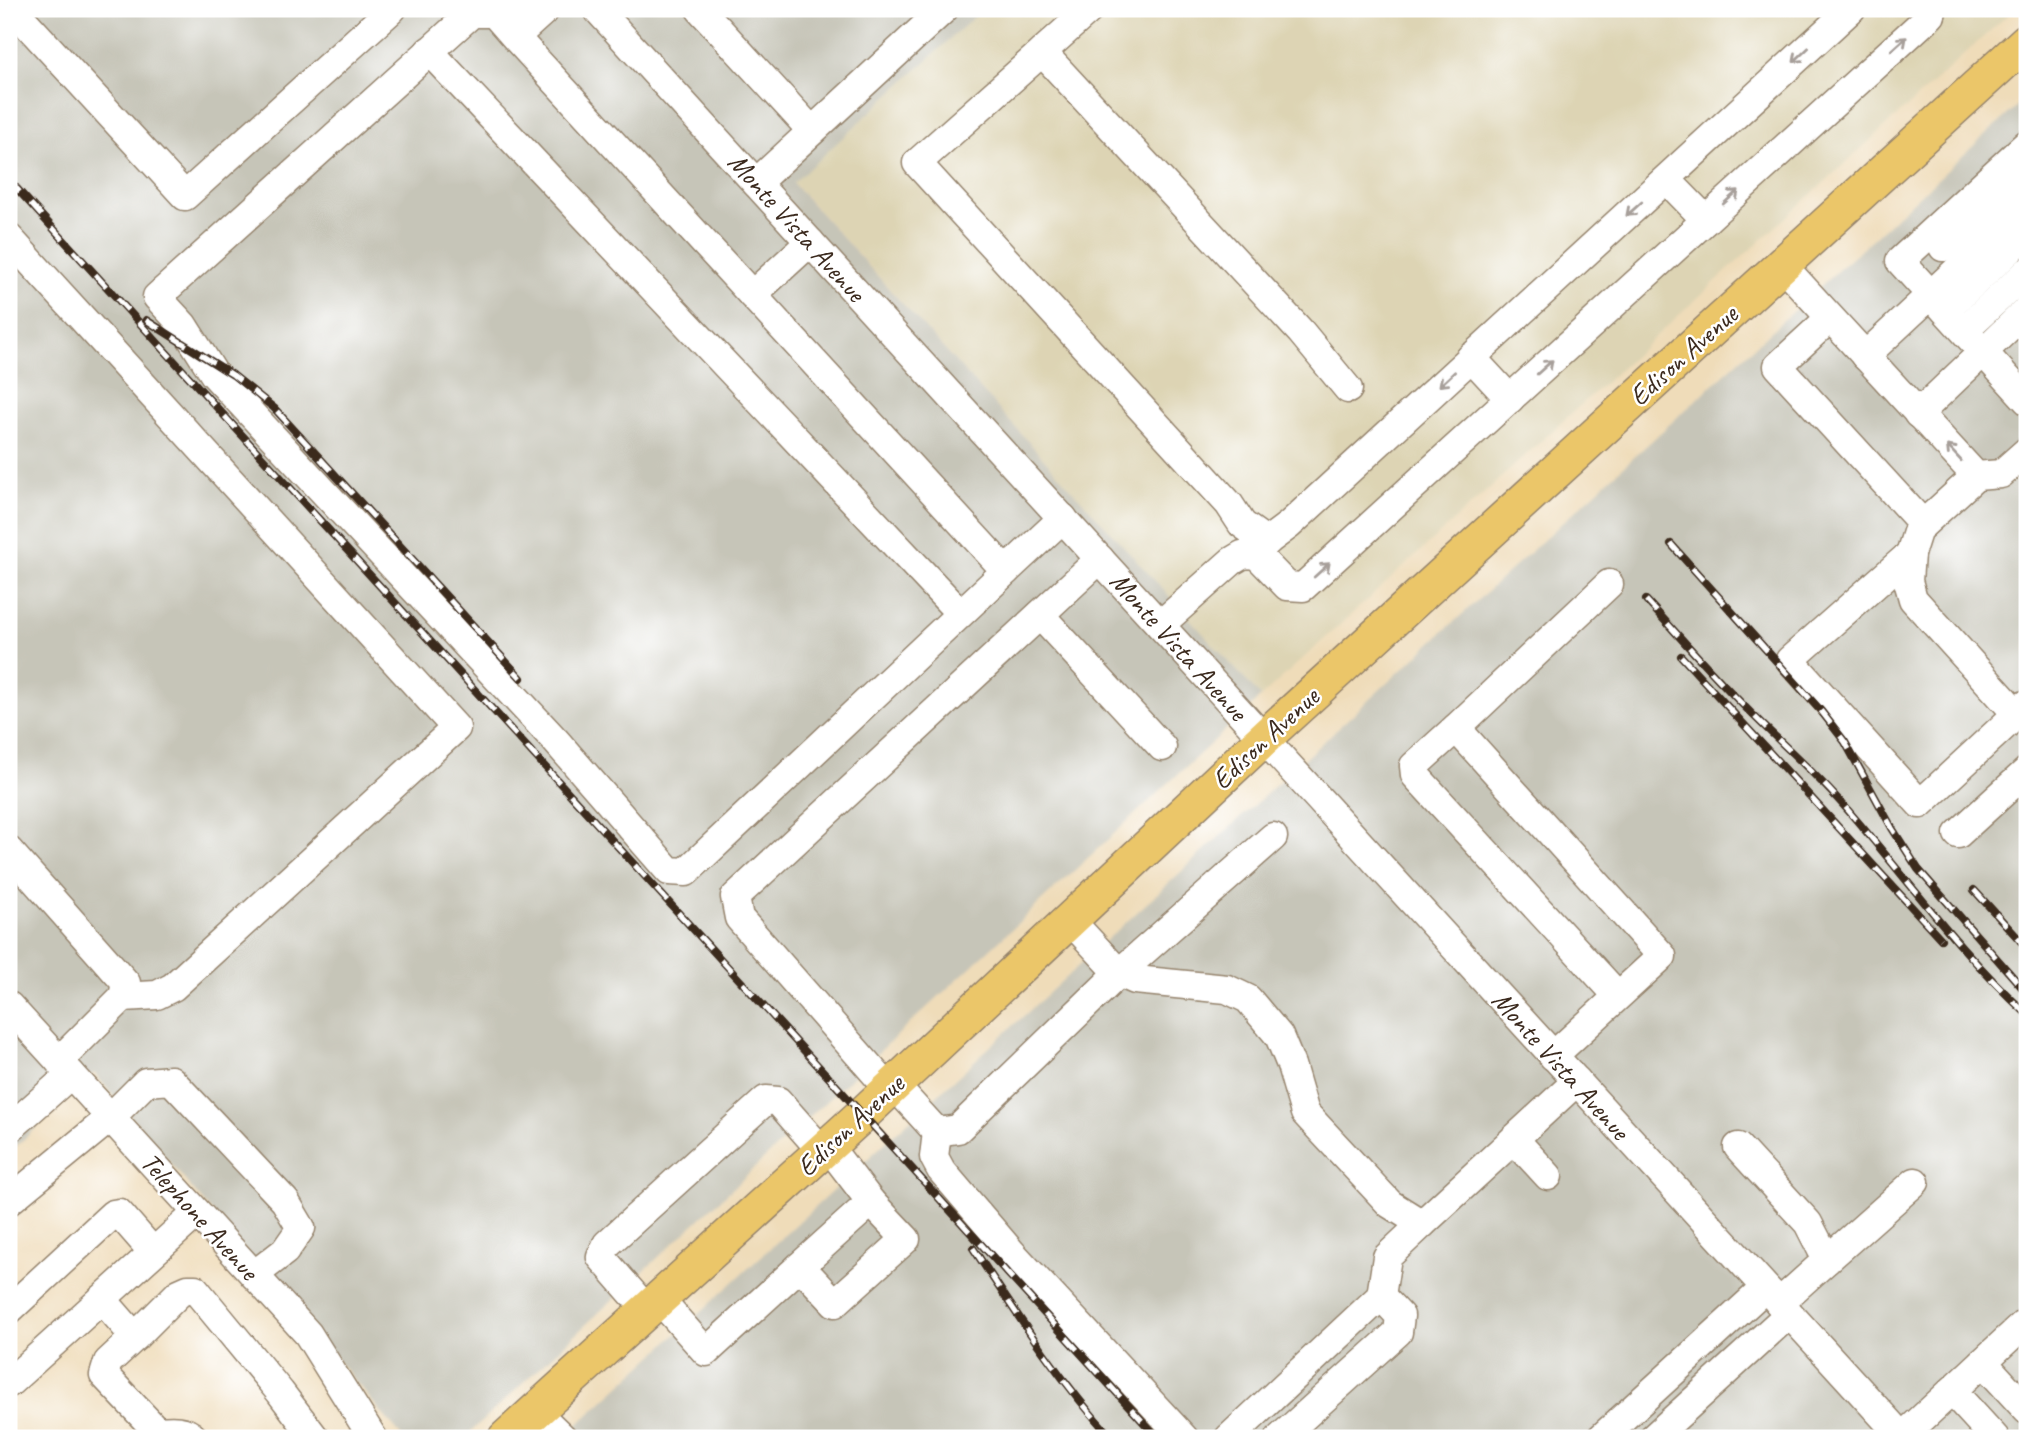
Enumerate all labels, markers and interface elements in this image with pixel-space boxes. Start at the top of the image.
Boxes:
one-way arrow [1890,36,1908,52]
one-way arrow [1793,47,1810,64]
street label: Monte Vista Avenue [721,145,875,310]
one-way arrow [1722,189,1740,205]
one-way arrow [1626,201,1643,218]
street label: Edison Avenue [1621,296,1746,413]
one-way arrow [1536,359,1554,375]
one-way arrow [1439,370,1456,387]
one-way arrow [1946,444,1962,462]
one-way arrow [1313,562,1331,578]
street label: Monte Vista Avenue [1103,564,1257,729]
street label: Edison Avenue [1204,678,1327,797]
street label: Monte Vista Avenue [1485,983,1639,1148]
street label: Edison Avenue [789,1065,912,1184]
street label: Telephone Avenue [134,1145,268,1288]

